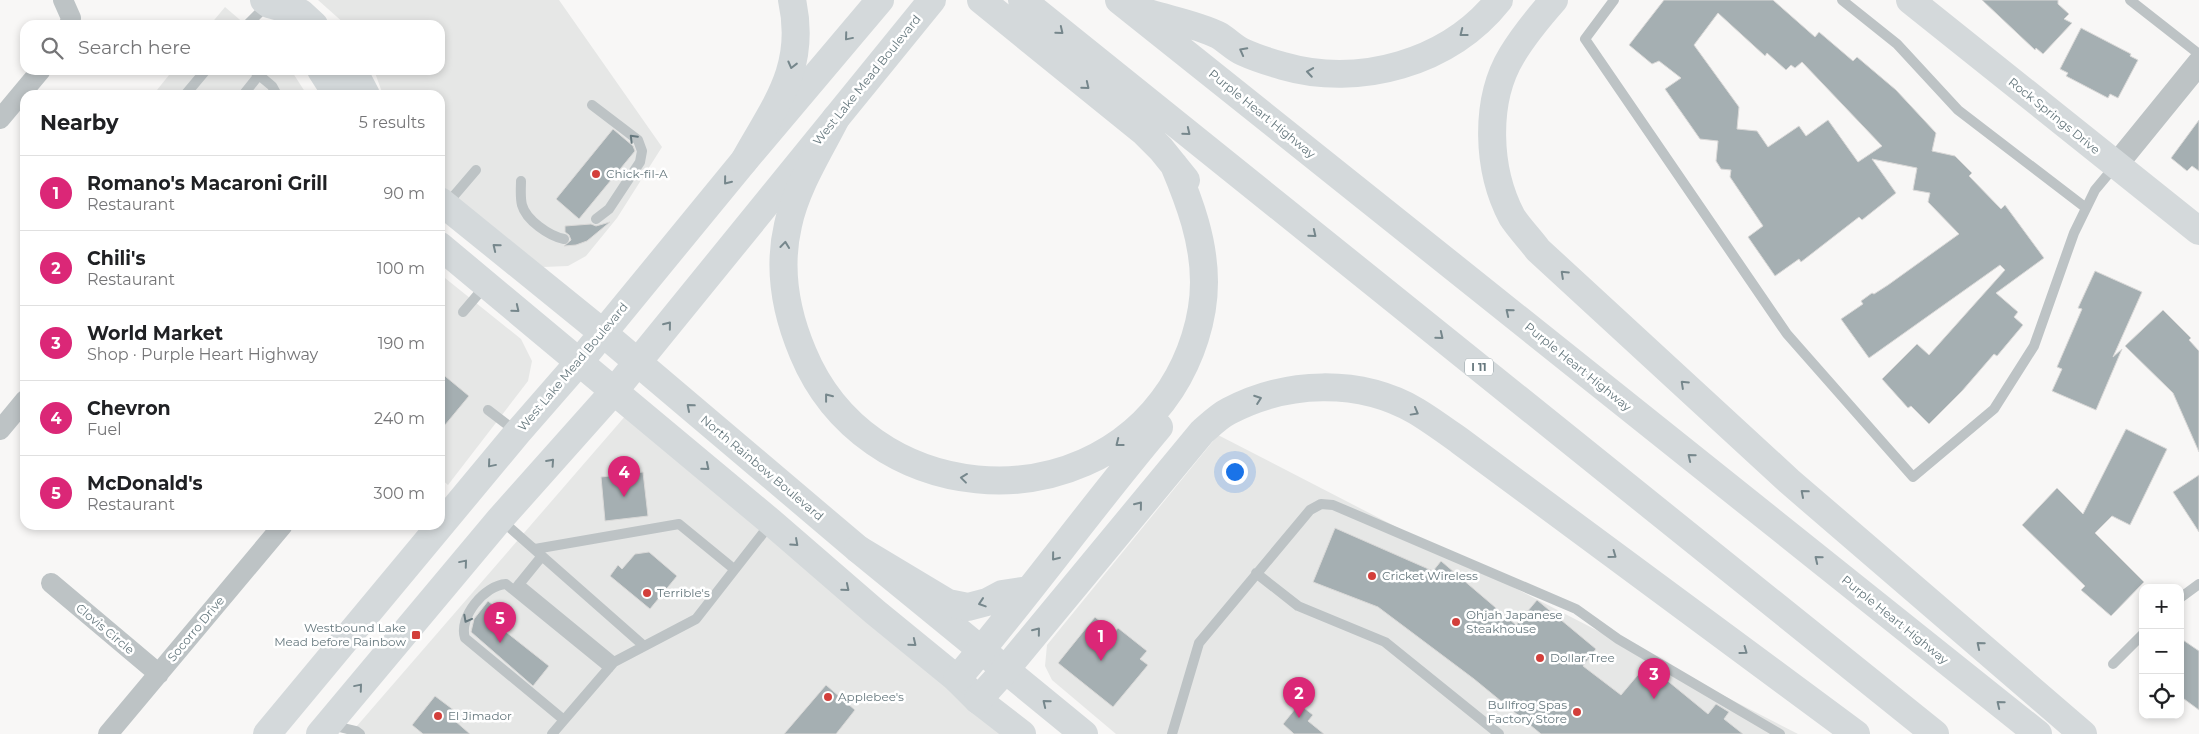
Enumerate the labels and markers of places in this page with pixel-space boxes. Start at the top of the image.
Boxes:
place label: Chick-fil-A [606,166,668,181]
marker: Chick-fil-A [590,168,602,180]
pin: 4 [608,456,640,497]
place label: Cricket Wireless [1382,568,1478,583]
marker: Cricket Wireless [1366,570,1378,582]
place label: Terrible's [657,585,710,600]
marker: Terrible's [641,587,653,599]
pin: 5 [484,602,516,643]
place label: Ohjah Japanese Steakhouse [1466,607,1563,636]
marker: Ohjah Japanese Steakhouse [1450,616,1462,628]
place label: Westbound Lake Mead before Rainbow [274,620,406,649]
pin: 1 [1085,620,1117,661]
marker: Westbound Lake Mead before Rainbow [410,629,422,641]
place label: Dollar Tree [1550,650,1615,665]
marker: Dollar Tree [1534,652,1546,664]
pin: 3 [1638,658,1670,699]
pin: 2 [1283,677,1315,718]
place label: Applebee's [838,689,904,704]
marker: Applebee's [822,691,834,703]
place label: Bullfrog Spas Factory Store [1487,697,1567,726]
marker: Bullfrog Spas Factory Store [1571,706,1583,718]
place label: El Jimador [448,708,512,723]
marker: El Jimador [432,710,444,722]

